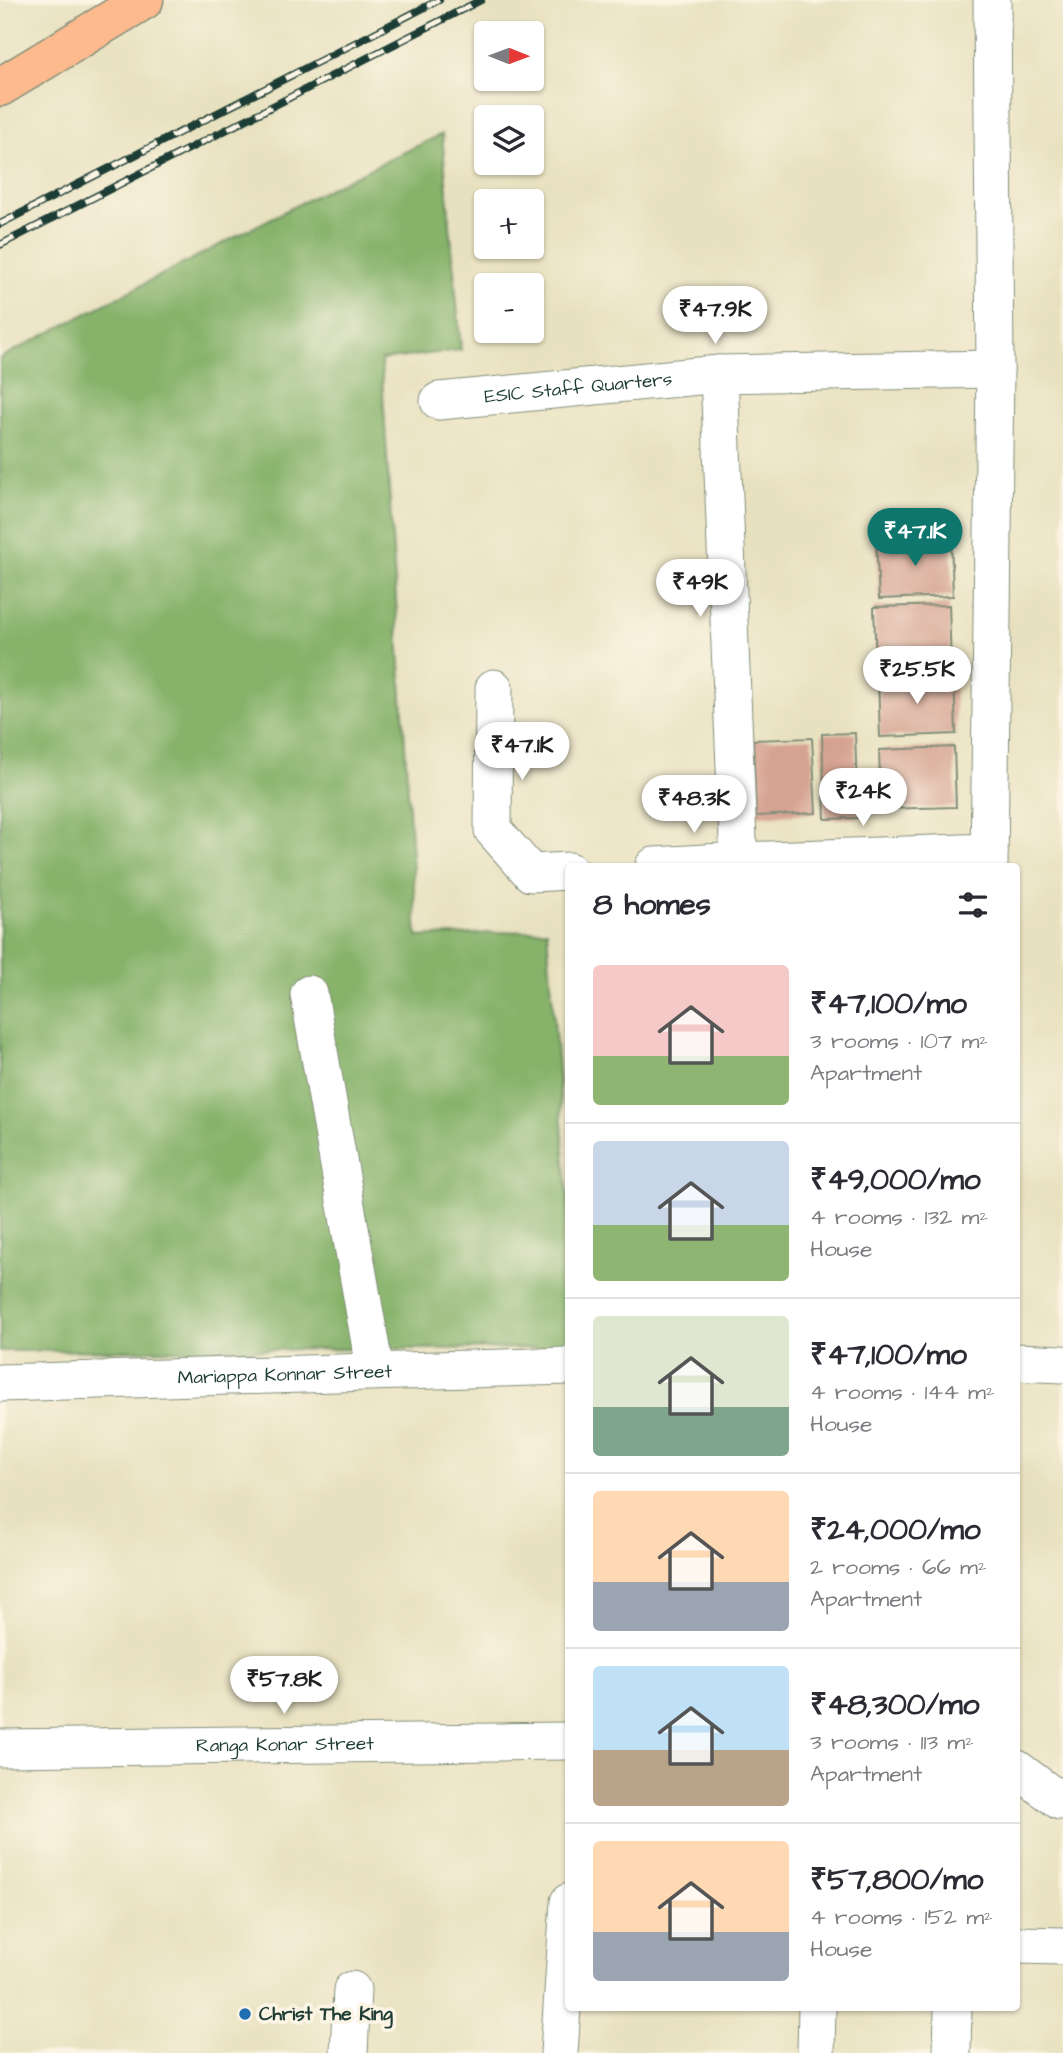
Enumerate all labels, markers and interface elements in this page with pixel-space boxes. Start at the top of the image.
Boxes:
north arrow [474,21,544,91]
map controls [474,21,544,343]
button: layers [474,105,544,175]
button: + [474,189,544,259]
button: − [474,273,544,343]
pin: ₹47.9K [658,286,772,346]
text: ₹47.9K [678,293,752,325]
street label: ESIC Staff Quarters [483,365,673,410]
pin: ₹47.1K [858,508,972,568]
text: ₹47.1K [883,515,947,547]
pin: ₹49K [659,560,741,619]
text: ₹49K [672,566,728,598]
pin: ₹25.5K [860,646,974,706]
text: ₹25.5K [879,653,955,685]
pin: ₹47.1K [465,722,579,782]
text: ₹47.1K [490,729,554,761]
pin: ₹24K [822,768,904,828]
text: ₹24K [835,775,891,807]
pin: ₹48.3K [637,776,751,835]
text: ₹48.3K [658,782,730,814]
text: 8 homes [593,884,711,926]
icon: filters [954,886,992,924]
text: ₹47,100/mo [810,983,967,1025]
icon: home [649,993,733,1077]
text: 3 rooms · 107 m² [810,1025,988,1057]
text: Apartment [810,1057,922,1089]
text: ₹49,000/mo [810,1159,981,1201]
icon: home [649,1169,733,1253]
text: 4 rooms · 132 m² [810,1201,988,1233]
text: House [810,1233,873,1265]
text: ₹47,100/mo [810,1334,967,1376]
icon: home [649,1344,733,1428]
street label: Mariappa Konnar Street [177,1358,393,1391]
text: 4 rooms · 144 m² [810,1376,995,1408]
text: House [810,1408,873,1440]
text: ₹24,000/mo [810,1509,981,1551]
icon: home [649,1519,733,1603]
text: 2 rooms · 66 m² [810,1551,987,1583]
text: Apartment [810,1583,922,1615]
pin: ₹57.8K [227,1656,341,1716]
text: ₹57.8K [246,1663,322,1695]
text: ₹48,300/mo [810,1684,979,1726]
icon: home [649,1694,733,1778]
text: 3 rooms · 113 m² [810,1726,974,1758]
street label: Ranga Konar Street [196,1730,374,1760]
text: Apartment [810,1758,922,1790]
text: ₹57,800/mo [810,1859,983,1901]
icon: home [649,1869,733,1953]
text: 4 rooms · 152 m² [810,1901,993,1933]
text: House [810,1933,873,1965]
place label: Christ The King [259,2001,393,2029]
marker: Christ The King [237,2006,253,2022]

